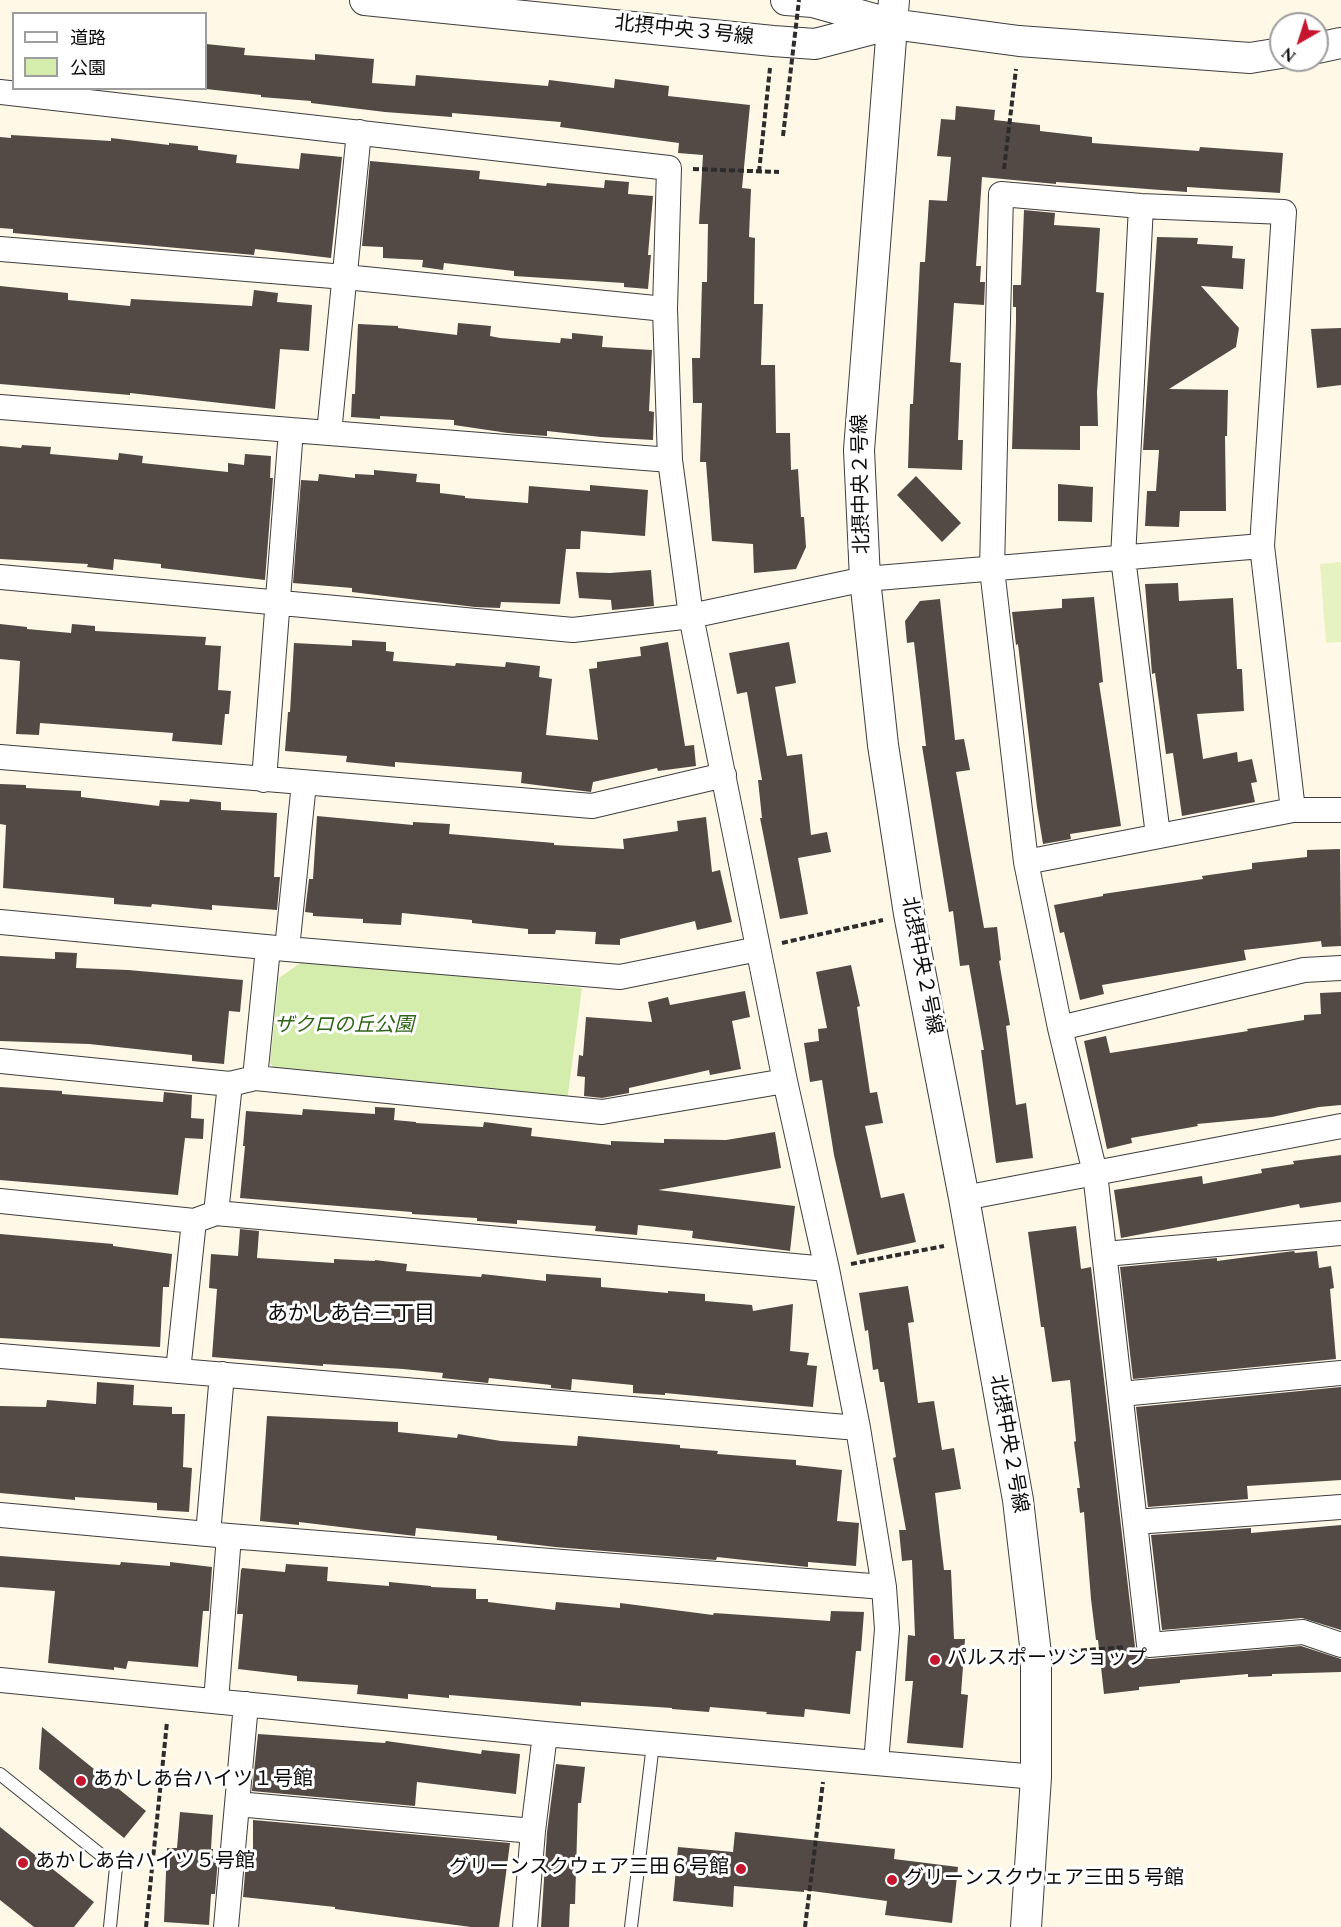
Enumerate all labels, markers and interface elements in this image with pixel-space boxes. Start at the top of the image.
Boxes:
legend [12,12,207,90]
north arrow [1269,12,1329,72]
street label: 北摂中央３号線 [613,13,755,51]
text: 道路 [70,25,106,52]
text: N [1276,41,1302,68]
text: 公園 [70,55,106,82]
street label: 北摂中央２号線 [850,414,876,554]
street label: 北摂中央２号線 [895,895,945,1037]
park label: ザクロの丘公園 [274,1015,414,1039]
district label: あかしあ台三丁目 [267,1303,435,1329]
street label: 北摂中央２号線 [983,1373,1031,1515]
place label: パルスポーツショップ [947,1648,1147,1672]
marker: パルスポーツショップ [928,1653,942,1667]
place label: あかしあ台ハイツ１号館 [93,1769,313,1793]
marker: あかしあ台ハイツ１号館 [74,1774,88,1788]
place label: あかしあ台ハイツ５号館 [35,1851,255,1875]
marker: あかしあ台ハイツ５号館 [16,1856,30,1870]
place label: グリーンスクウェア三田６号館 [449,1857,729,1881]
marker: グリーンスクウェア三田６号館 [734,1862,748,1876]
place label: グリーンスクウェア三田５号館 [904,1868,1184,1892]
marker: グリーンスクウェア三田５号館 [885,1873,899,1887]

